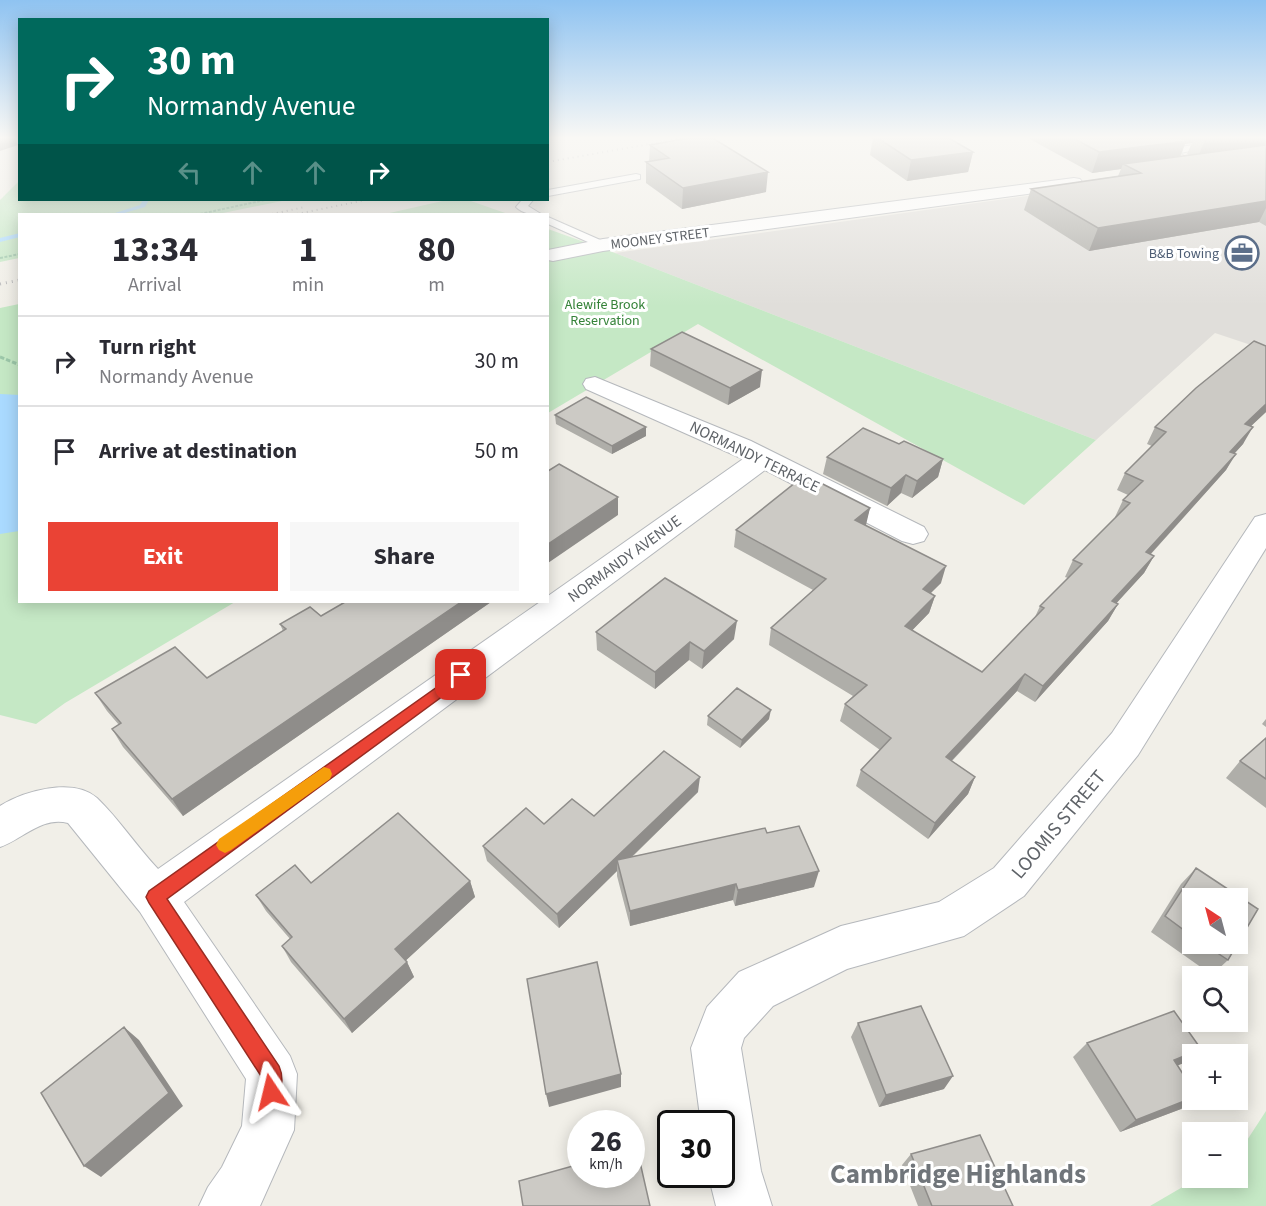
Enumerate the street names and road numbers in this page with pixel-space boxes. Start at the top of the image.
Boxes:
street label: MOONEY STREET [609,223,711,255]
street label: NORMANDY TERRACE [686,416,823,498]
street label: NORMANDY AVENUE [563,510,686,607]
street label: LOOMIS STREET [1005,764,1113,885]

